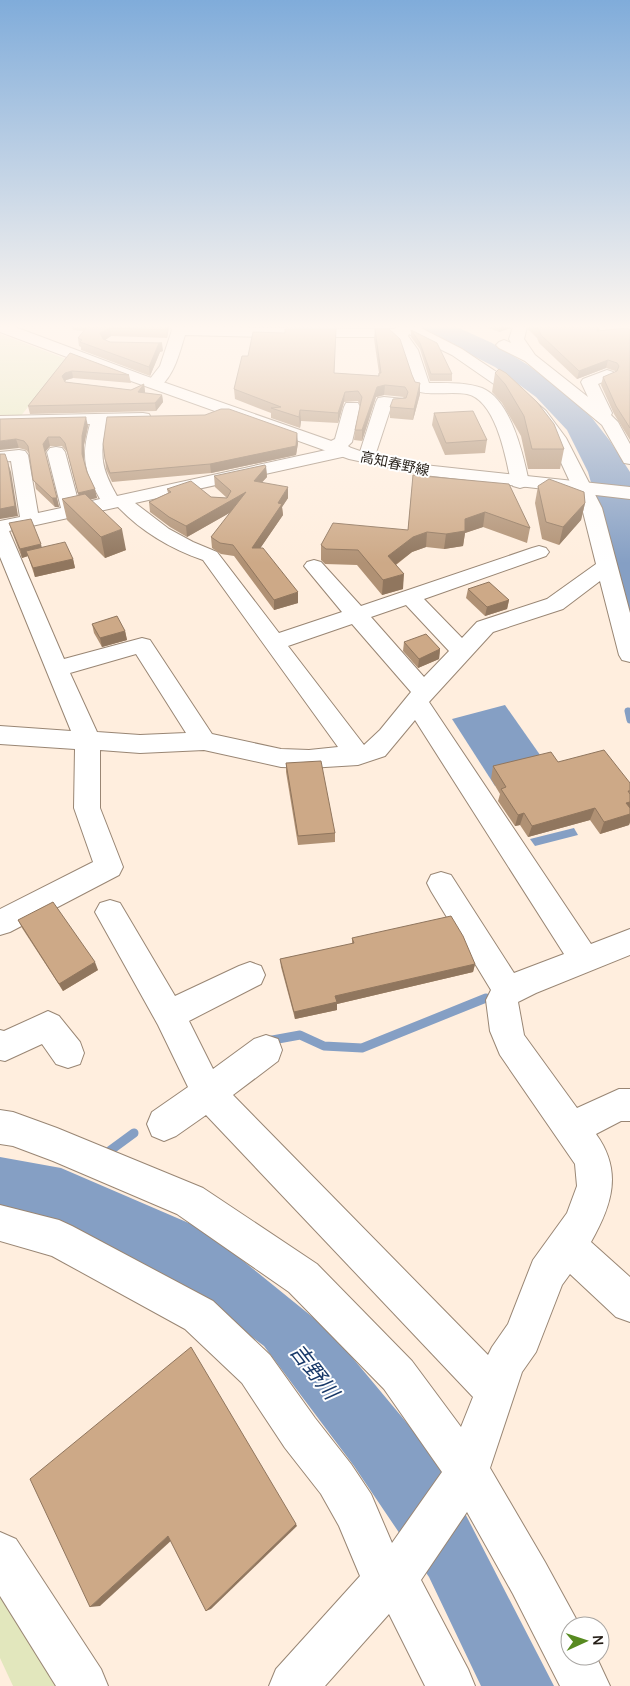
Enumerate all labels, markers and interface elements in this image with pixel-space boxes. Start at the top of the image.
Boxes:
street label: 高知春野線 [359,446,431,480]
water label: 吉野川 [285,1338,347,1406]
north arrow [560,1616,610,1666]
text: N [589,1635,608,1646]

